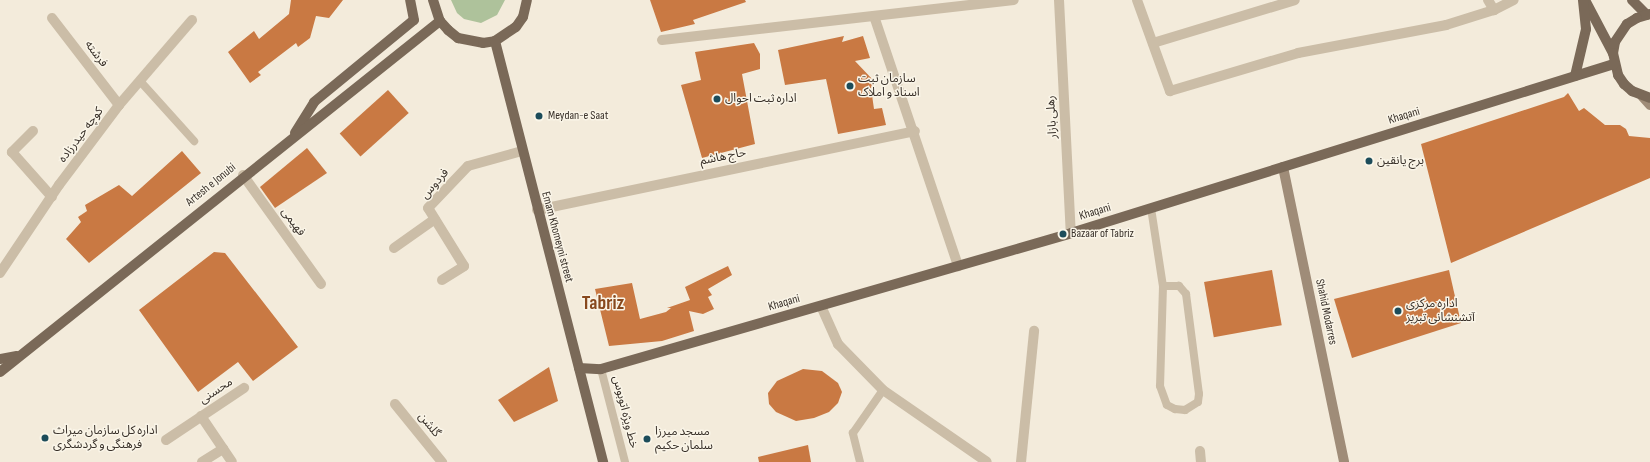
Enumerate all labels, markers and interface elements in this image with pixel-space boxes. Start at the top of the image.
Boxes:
street label: فرشته [81,38,111,70]
place label: سازمان ثبت اسناد و املاک [858,72,920,100]
marker: سازمان ثبت اسناد و املاک [845,81,855,91]
place label: اداره ثبت احوال [725,92,797,106]
marker: اداره ثبت احوال [712,94,722,104]
street label: رهلی بازار [1044,95,1060,139]
street label: Khaqani [1387,104,1421,128]
street label: کوچه حیدرزاده [56,105,106,165]
place label: Meydan-e Saat [548,109,608,123]
marker: Meydan-e Saat [533,110,545,122]
street label: حاج هاشم [699,145,747,169]
place label: برج یانقین [1377,154,1424,168]
marker: برج یانقین [1364,156,1374,166]
street label: Artesh e Jonubi [183,160,239,210]
street label: فردوس [418,166,452,202]
street label: Emam Khomeyni street [538,190,576,284]
street label: Khaqani [1078,200,1112,224]
street label: فهیمی [278,205,308,239]
place label: Bazaar of Tabriz [1071,227,1134,241]
marker: Bazaar of Tabriz [1058,229,1068,239]
street label: Shahid Modarres [1312,278,1340,346]
district label: Tabriz [582,291,624,315]
street label: Khaqani [767,292,801,314]
place label: اداره مرکزی آتشنشانی تبریز [1406,297,1475,325]
marker: اداره مرکزی آتشنشانی تبریز [1393,306,1403,316]
street label: خط ویژه اتوبوس [609,374,641,450]
street label: محسنی [197,375,235,407]
street label: گلشن [415,410,443,440]
place label: اداره کل سازمان میراث فرهنگی و گردشگری [53,424,157,452]
place label: مسجد میرزا سلمان حکیم [655,425,713,453]
marker: اداره کل سازمان میراث فرهنگی و گردشگری [40,433,50,443]
marker: مسجد میرزا سلمان حکیم [642,434,652,444]

